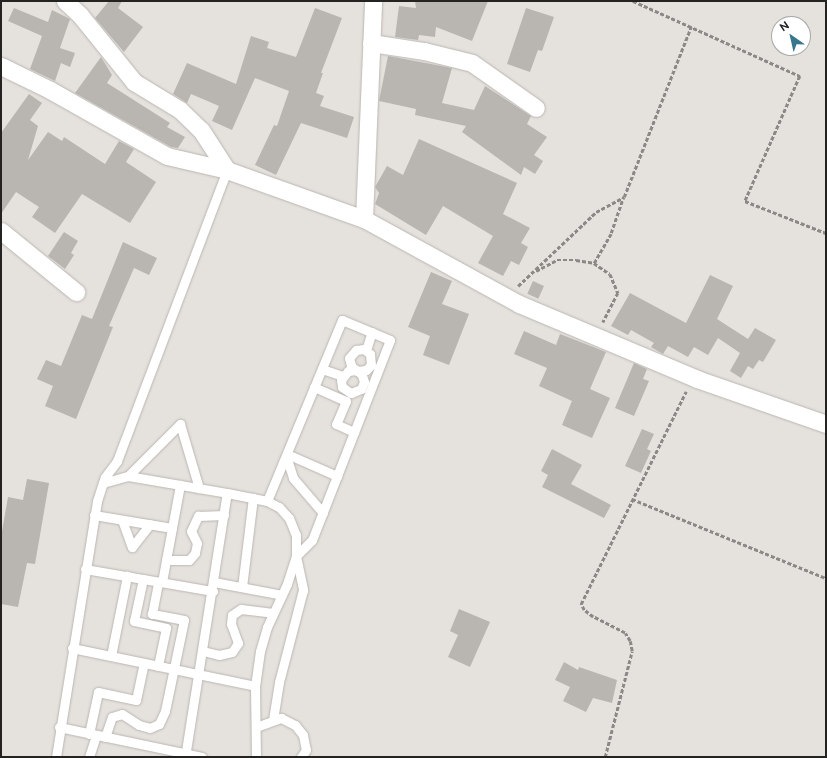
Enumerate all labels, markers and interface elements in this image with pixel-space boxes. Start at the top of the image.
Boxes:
north arrow [771,16,811,56]
text: N [777,19,792,34]

